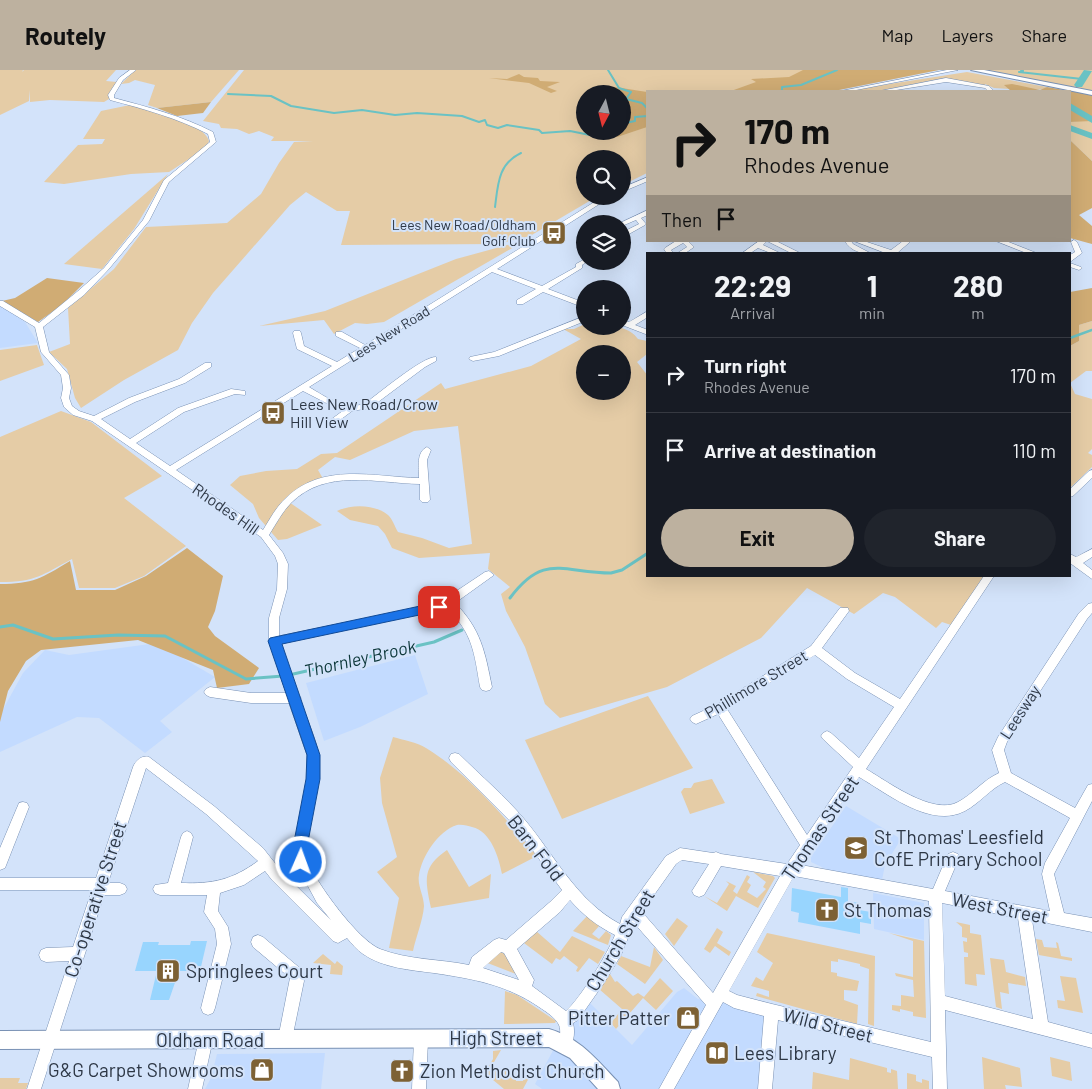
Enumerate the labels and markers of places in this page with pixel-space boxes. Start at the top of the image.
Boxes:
place label: Lees New Road/Oldham Golf Club [392,216,536,249]
bus stop icon: Lees New Road/Oldham Golf Club [541,220,567,246]
place label: Lees New Road/Crow Hill View [290,394,438,431]
bus stop icon: Lees New Road/Crow Hill View [260,400,286,426]
pin [418,586,460,628]
place label: St Thomas' Leesfield CofE Primary School [874,825,1044,870]
school or university icon: St Thomas' Leesfield CofE Primary School [843,835,869,861]
church icon: St Thomas [814,897,840,923]
place label: St Thomas [844,898,932,921]
building icon: Springlees Court [155,958,181,984]
place label: Springlees Court [186,959,323,982]
shop icon: Pitter Patter [675,1005,701,1031]
place label: Pitter Patter [568,1006,670,1029]
library icon: Lees Library [704,1040,730,1066]
place label: Lees Library [734,1041,837,1064]
shop icon: G&G Carpet Showrooms [249,1057,275,1083]
place label: G&G Carpet Showrooms [48,1058,244,1081]
church icon: Zion Methodist Church [389,1058,415,1084]
place label: Zion Methodist Church [420,1059,605,1082]

